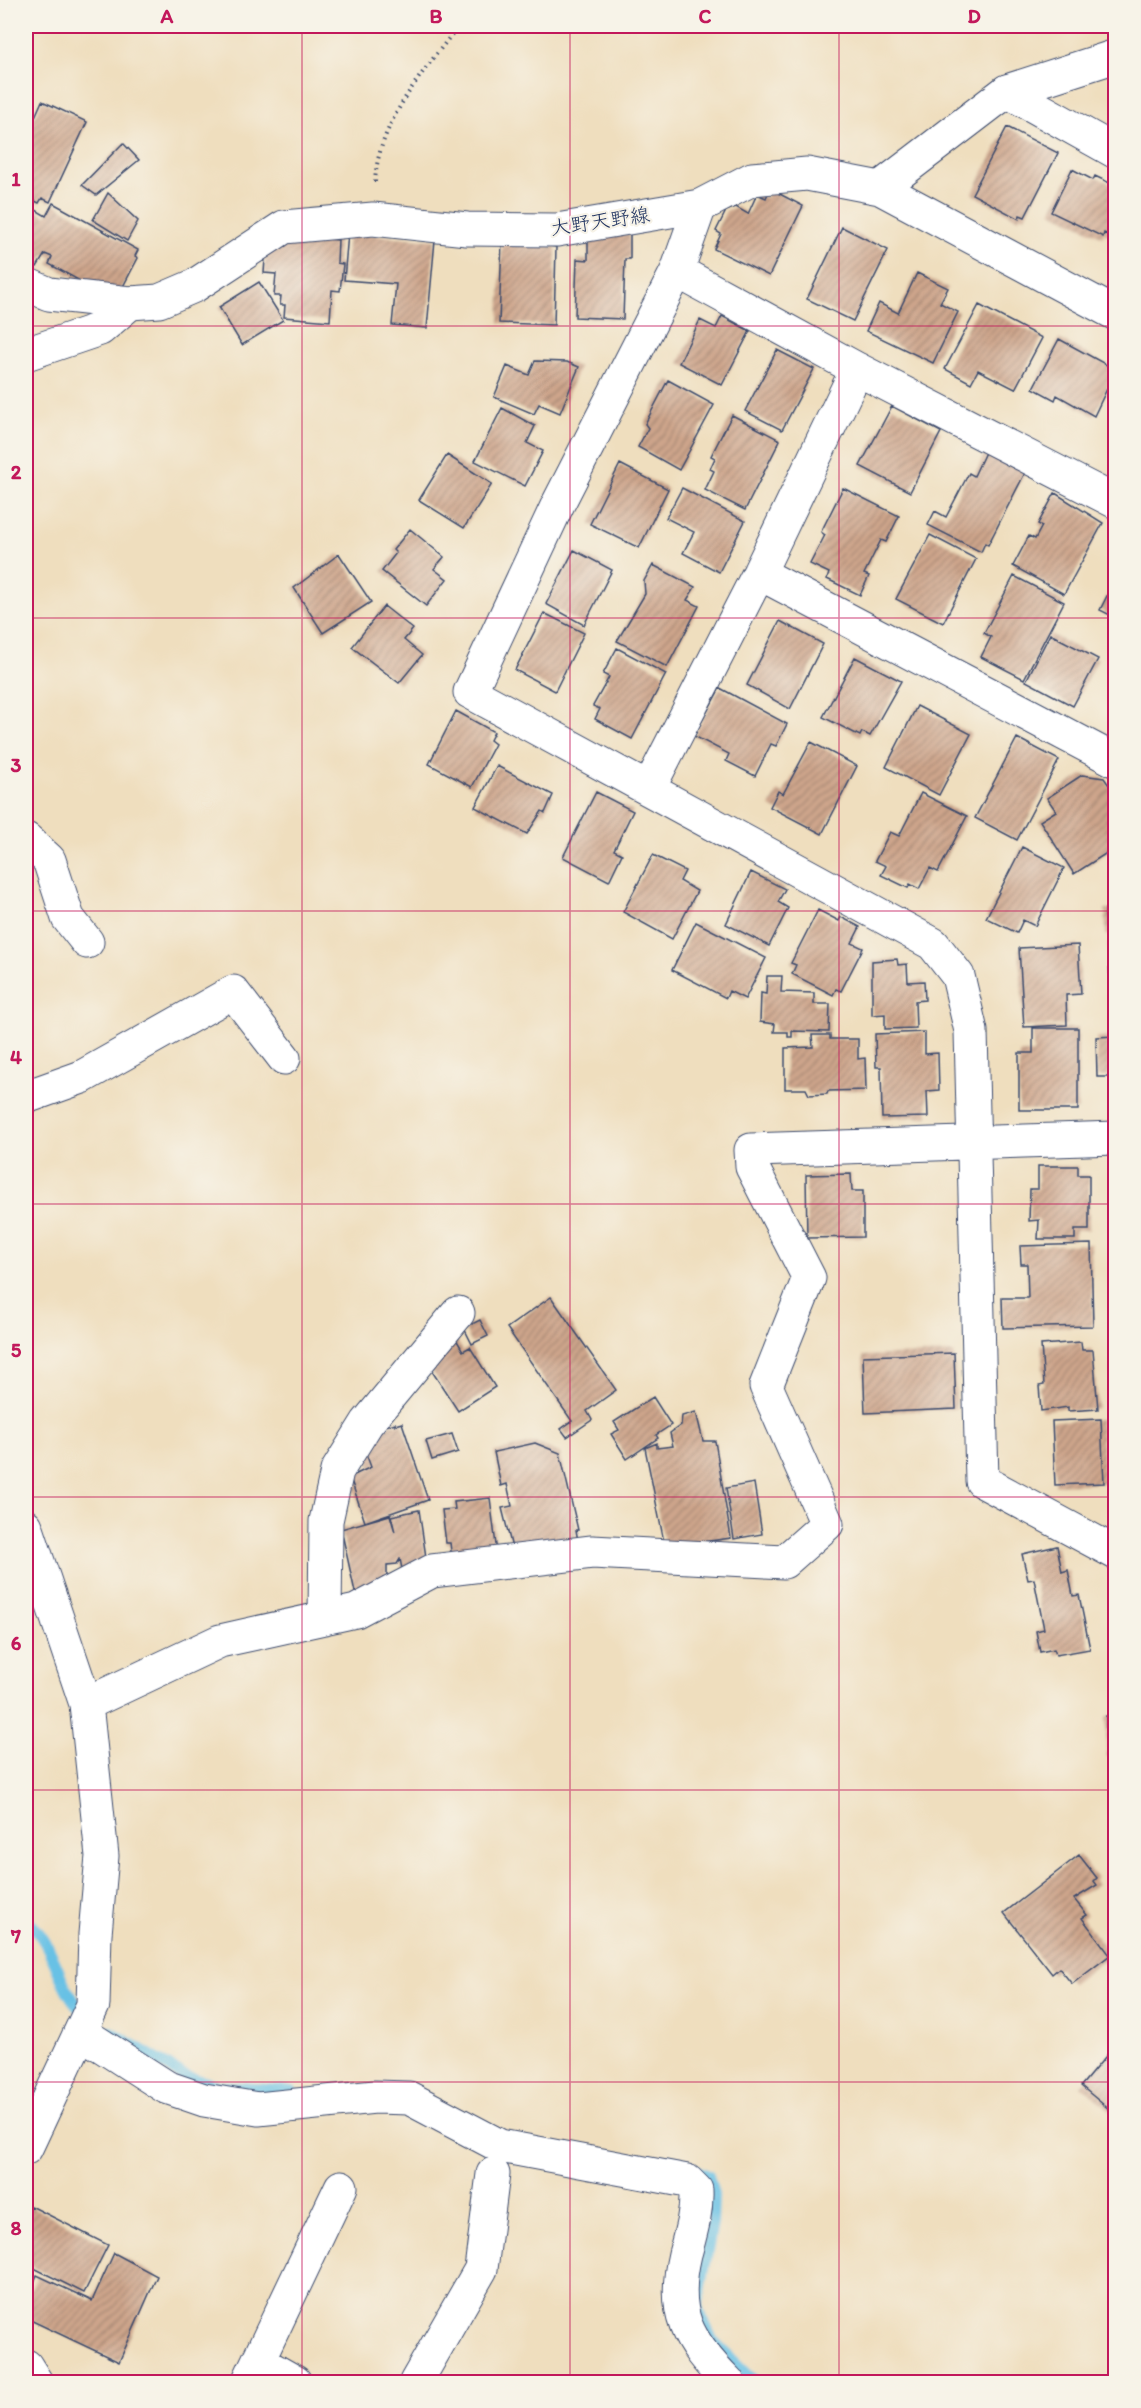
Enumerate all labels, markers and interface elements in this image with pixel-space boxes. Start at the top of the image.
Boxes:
text: A [160,4,174,28]
text: B [430,4,443,28]
text: C [699,4,712,28]
text: D [967,4,981,28]
text: 1 [11,167,21,191]
street label: 大野天野線 [549,202,651,240]
text: 2 [11,460,22,484]
text: 3 [11,753,22,777]
text: 4 [10,1045,22,1069]
text: 5 [11,1338,22,1362]
text: 6 [11,1631,22,1655]
text: 7 [10,1924,21,1948]
text: 8 [11,2216,22,2240]

